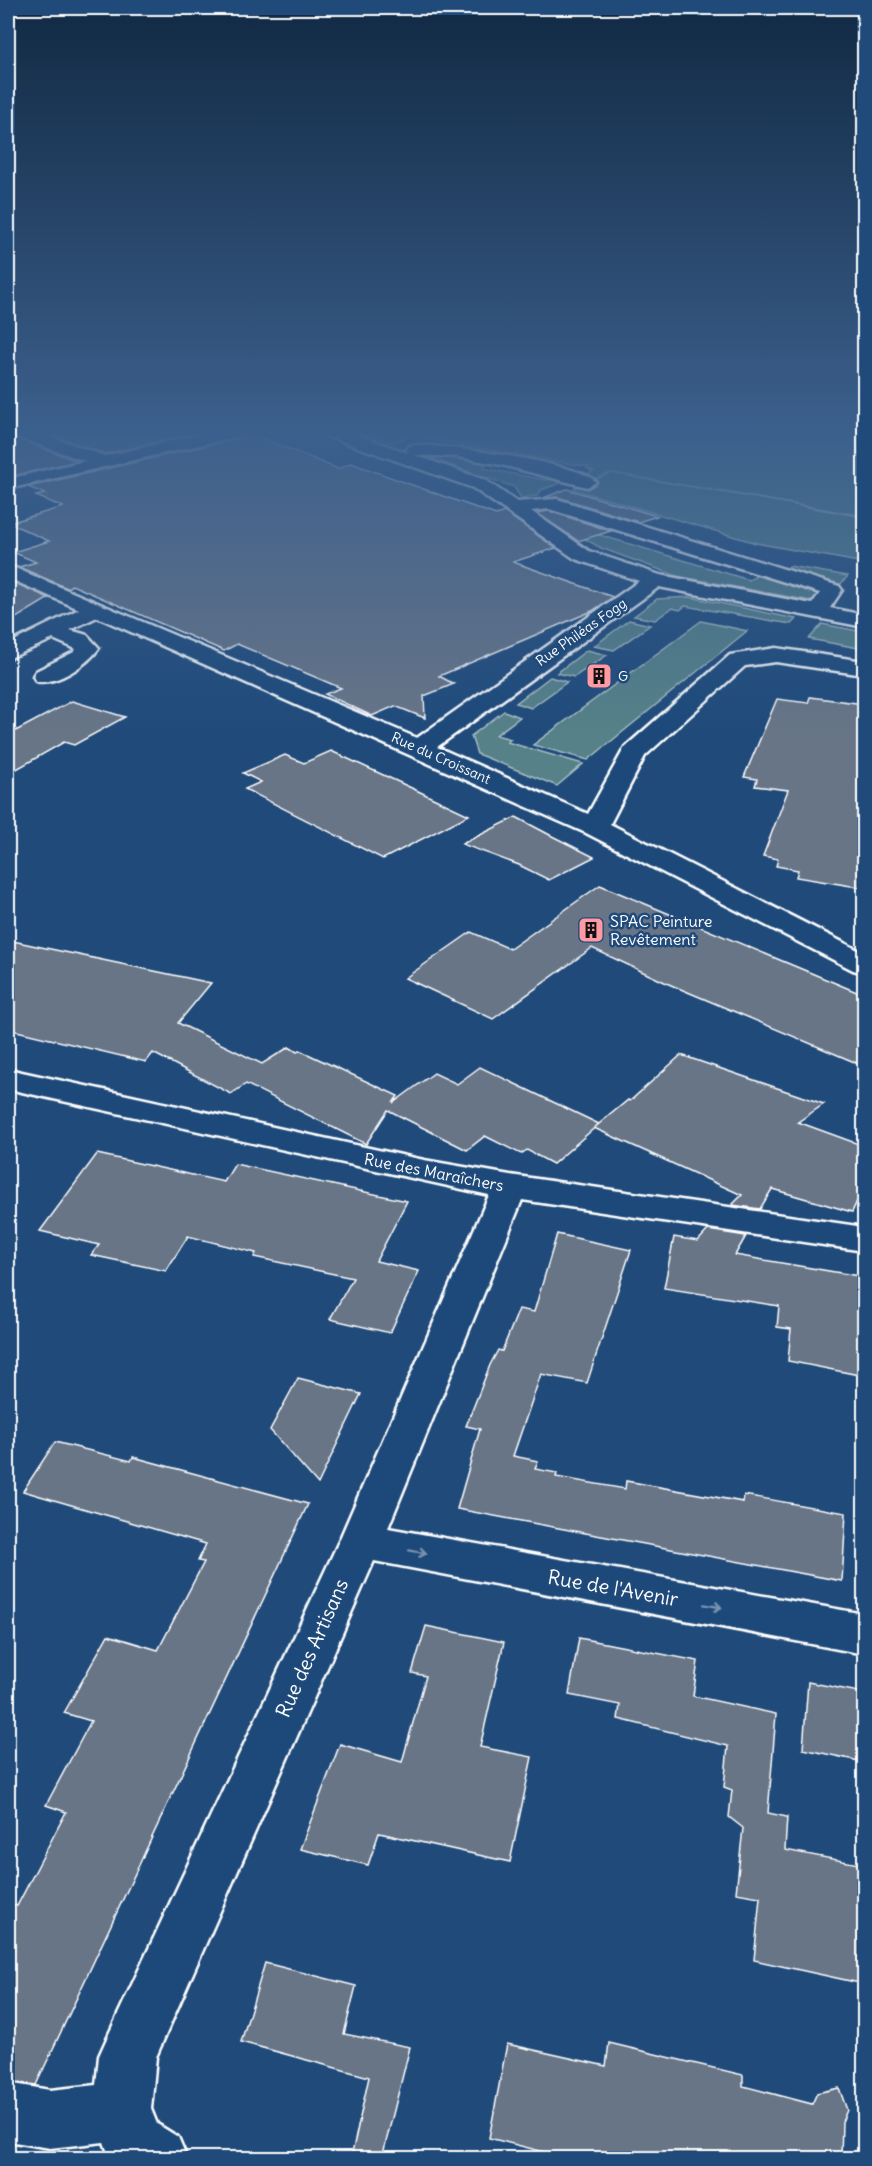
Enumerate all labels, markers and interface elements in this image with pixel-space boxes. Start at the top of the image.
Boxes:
street label: Rue Philéas Fogg [532,594,630,670]
building icon: G [584,661,614,691]
place label: G [618,667,628,685]
street label: Rue du Croissant [389,728,494,788]
place label: SPAC Peinture Revêtement [610,911,712,949]
building icon: SPAC Peinture Revêtement [576,915,606,945]
street label: Rue des Maraîchers [363,1149,505,1195]
one-way arrow [408,1547,427,1558]
street label: Rue de l'Avenir [546,1564,680,1611]
street label: Rue des Artisans [270,1574,353,1721]
one-way arrow [703,1601,723,1612]

